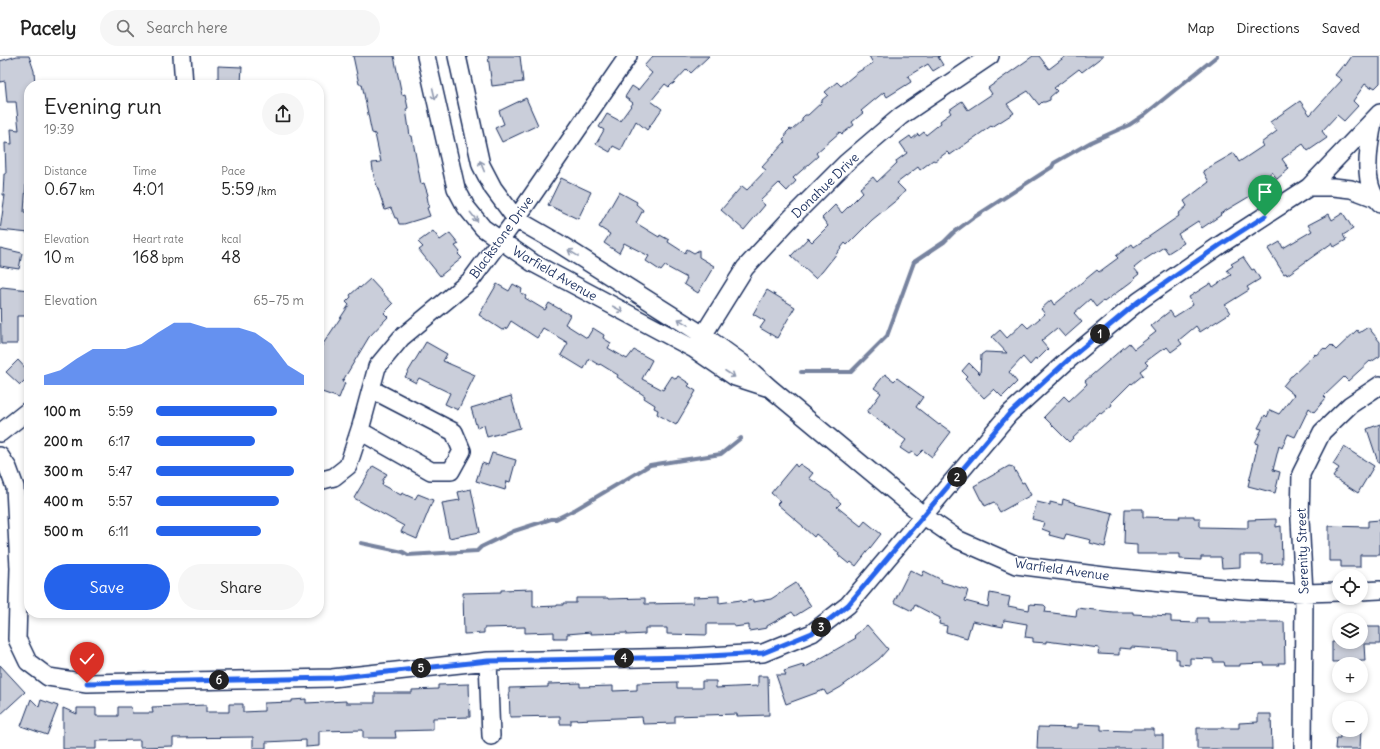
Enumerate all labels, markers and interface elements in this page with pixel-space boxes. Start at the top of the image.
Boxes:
search box [100,10,380,46]
text: Pacely [20,16,76,40]
icon: search [114,17,136,39]
text: Search here [146,18,228,37]
text: Map [1187,19,1214,37]
text: Directions [1236,19,1300,37]
text: Saved [1322,19,1360,37]
one-way arrow [431,87,438,100]
text: Evening run [44,92,162,120]
button: share [262,93,304,135]
text: 19:39 [44,121,74,138]
street label: Donahue Drive [788,149,863,222]
one-way arrow [477,160,485,172]
text: Distance [44,164,87,178]
text: Time [133,164,156,178]
text: Pace [221,164,245,178]
pin [1248,175,1282,216]
text: 0.67 [44,178,77,200]
text: 4:01 [133,178,164,200]
text: 5:59 [221,178,255,200]
icon: arrive [1254,181,1276,203]
text: km [77,184,95,198]
text: /km [255,184,276,198]
street label: Blackstone Drive [466,193,537,282]
one-way arrow [469,211,478,222]
text: Elevation [44,232,89,246]
text: Heart rate [133,232,184,246]
text: kcal [221,232,241,246]
street label: Warfield Avenue [509,242,600,305]
text: 10 [44,246,62,268]
text: 168 [133,246,159,268]
text: 48 [221,246,241,268]
one-way arrow [568,249,579,257]
text: m [62,252,74,266]
text: bpm [159,252,184,266]
text: Elevation [44,292,97,309]
text: 65–75 m [253,292,304,309]
one-way arrow [611,305,623,313]
one-way arrow [677,318,689,326]
pin: 1 [1090,324,1110,344]
text: 1 [1098,327,1102,341]
one-way arrow [724,370,735,378]
text: 100 m [44,403,81,420]
text: 5:59 [108,403,133,420]
text: 200 m [44,433,83,450]
text: 6:17 [108,433,130,450]
text: 300 m [44,463,83,480]
text: 5:47 [108,463,132,480]
pin: 2 [947,467,967,487]
text: 2 [954,470,960,484]
text: 400 m [44,493,83,510]
text: 5:57 [108,493,132,510]
street label: Serenity Street [1292,507,1312,594]
text: 500 m [44,523,83,540]
text: 6:11 [108,523,129,540]
street label: Warfield Avenue [1013,554,1110,585]
button: Save [44,564,170,610]
button: Share [178,564,304,610]
map controls [1332,569,1368,737]
button: locate [1332,569,1368,605]
button: layers [1332,613,1368,649]
pin: 3 [811,617,831,637]
text: 3 [818,620,824,634]
pin [70,642,104,683]
icon: check [76,648,98,670]
pin: 4 [614,648,634,668]
text: 4 [621,651,627,665]
button: + [1332,657,1368,693]
pin: 5 [411,658,431,678]
text: 5 [418,661,424,675]
pin: 6 [209,670,229,690]
text: 6 [216,673,222,687]
button: − [1332,701,1368,737]

